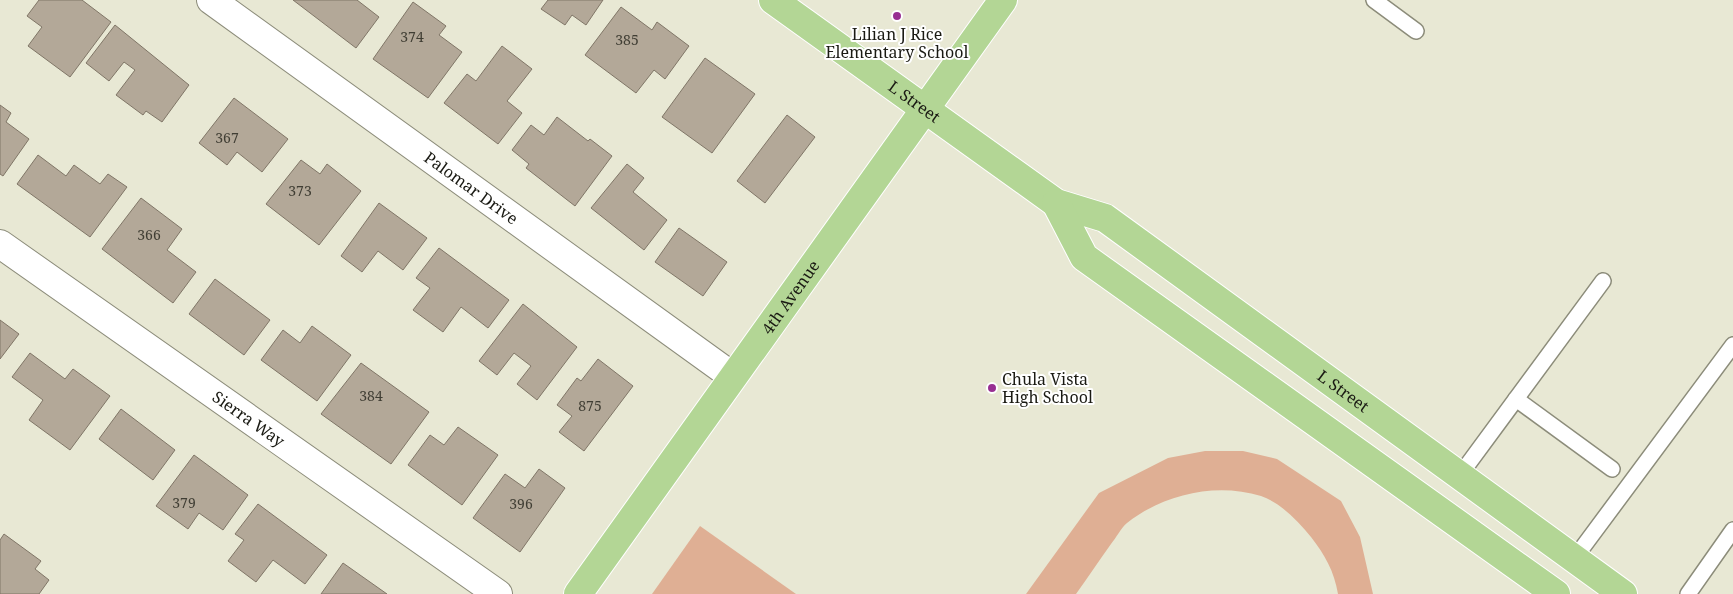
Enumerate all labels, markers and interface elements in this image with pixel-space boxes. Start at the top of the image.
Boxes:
marker: Lilian J Rice Elementary School [891,10,903,22]
place label: Lilian J Rice Elementary School [825,23,969,63]
house number: 374 [400,27,424,46]
house number: 385 [615,30,639,49]
street label: L Street [884,75,945,128]
house number: 367 [215,128,239,147]
street label: Palomar Drive [420,146,523,229]
house number: 373 [288,181,312,200]
house number: 366 [137,225,161,244]
street label: 4th Avenue [756,256,824,339]
street label: L Street [1313,365,1374,417]
place label: Chula Vista High School [1002,368,1093,408]
marker: Chula Vista High School [986,382,998,394]
street label: Sierra Way [208,386,290,452]
house number: 384 [359,386,383,405]
house number: 875 [578,396,602,415]
house number: 379 [172,493,196,512]
house number: 396 [509,494,533,513]

